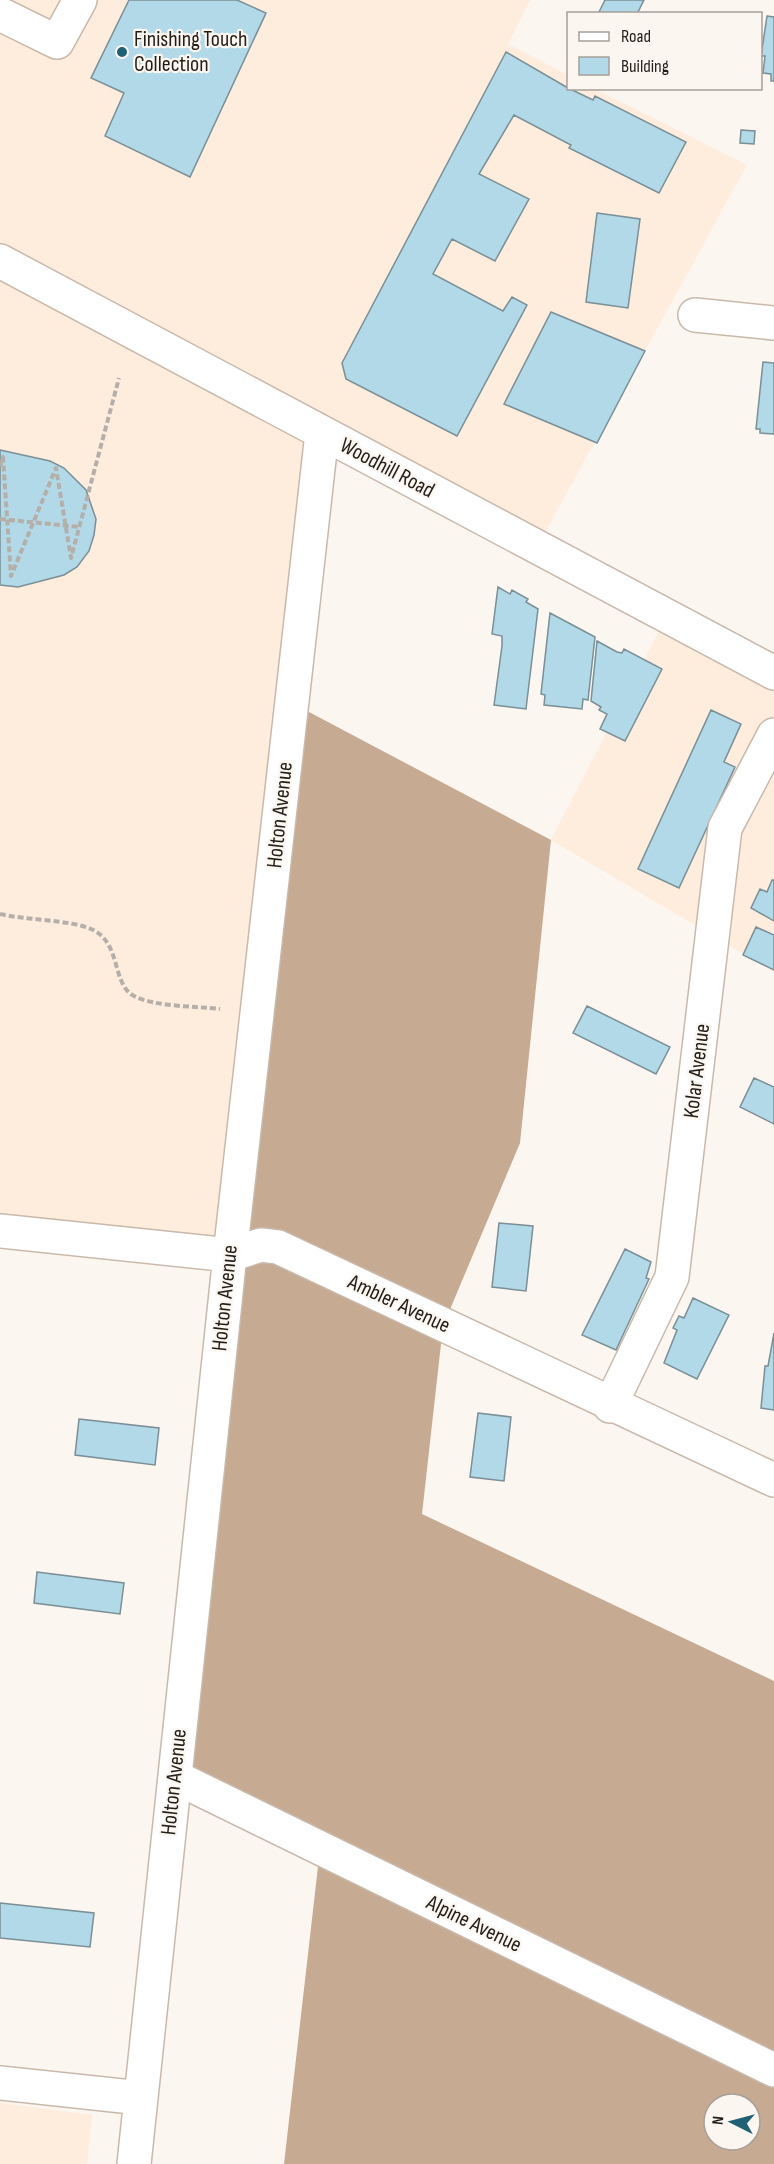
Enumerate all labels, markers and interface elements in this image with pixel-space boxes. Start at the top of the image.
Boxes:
legend [567,12,762,90]
place label: Finishing Touch Collection [134,26,247,78]
text: Road [621,26,651,47]
marker: Finishing Touch Collection [115,45,129,59]
text: Building [621,56,669,77]
street label: Woodhill Road [335,432,439,504]
street label: Holton Avenue [261,760,299,870]
street label: Kolar Avenue [678,1022,716,1120]
street label: Holton Avenue [206,1243,244,1353]
street label: Ambler Avenue [343,1268,454,1339]
street label: Holton Avenue [155,1727,193,1837]
street label: Alpine Avenue [421,1889,526,1959]
north arrow [702,2092,762,2152]
text: N [709,2115,728,2126]

